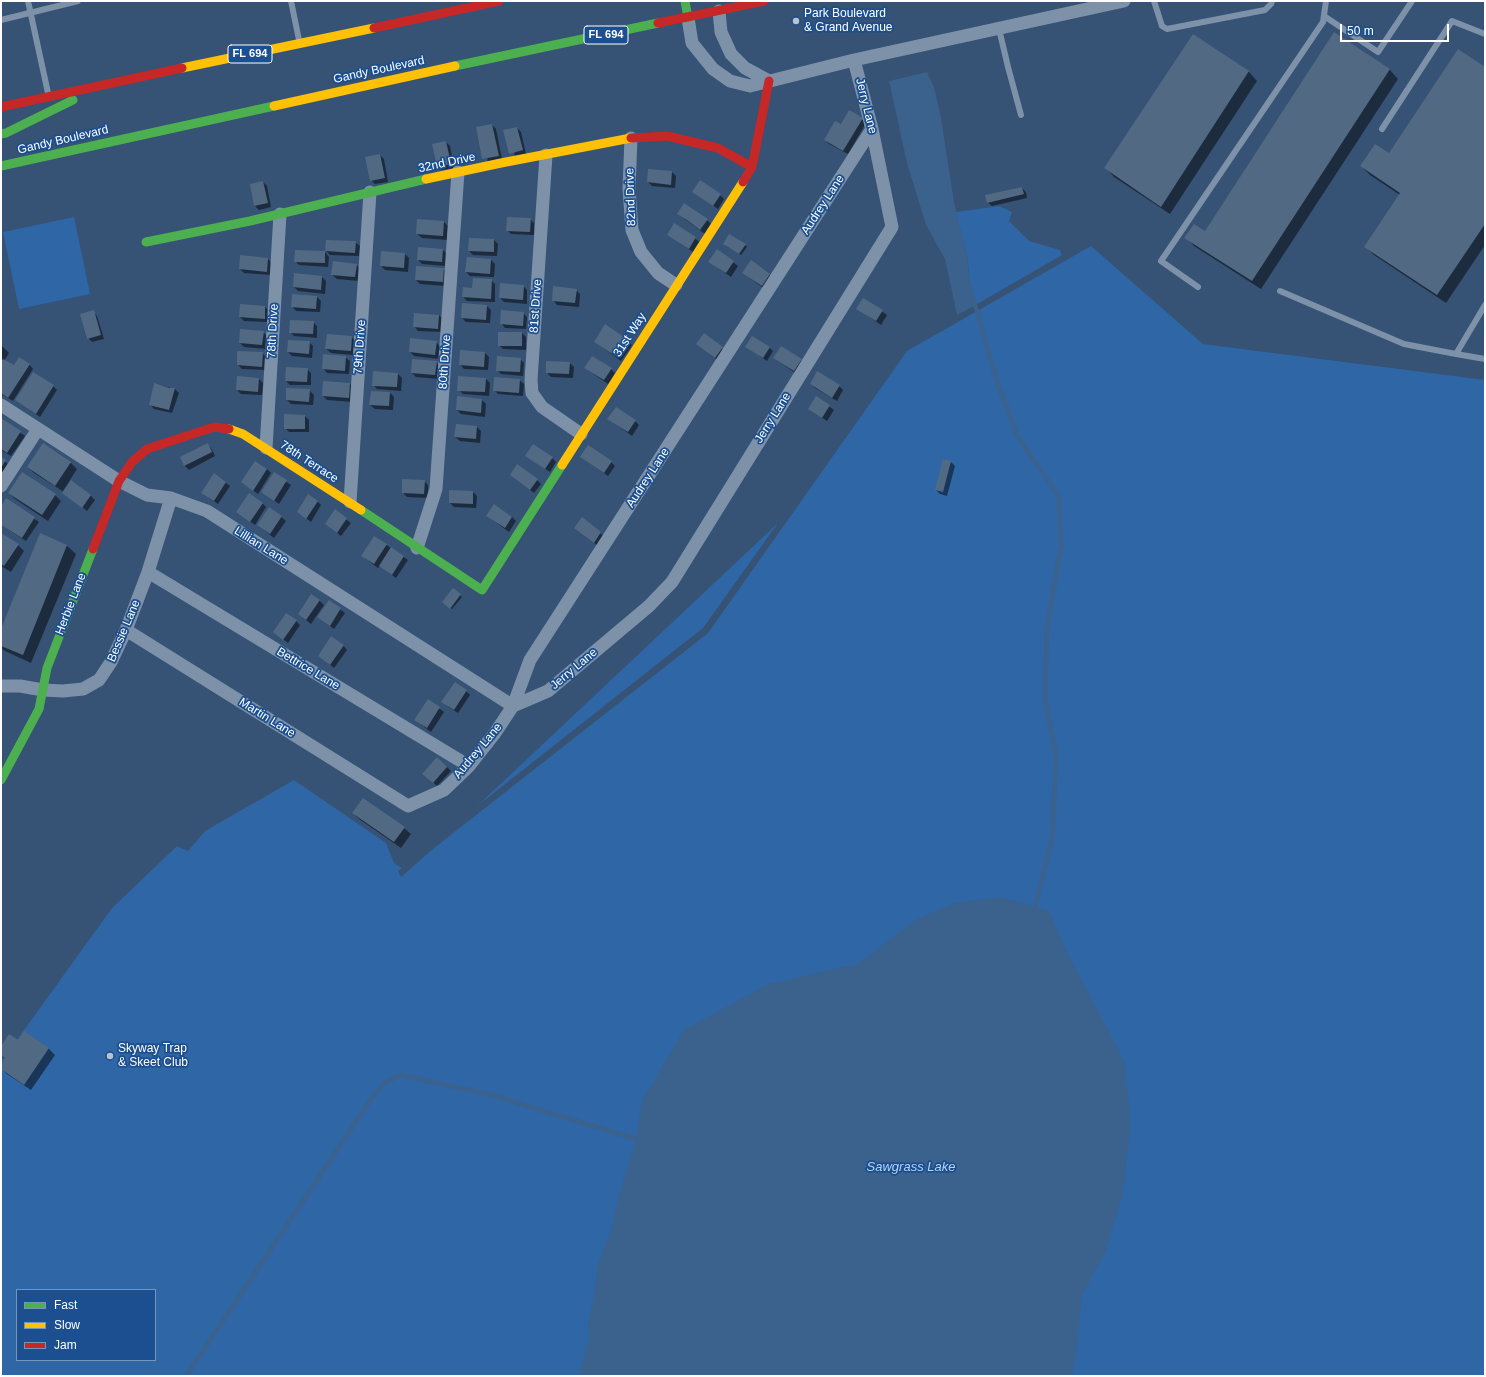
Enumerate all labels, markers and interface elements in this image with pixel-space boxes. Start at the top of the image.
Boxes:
place label: Park Boulevard & Grand Avenue [804,7,893,35]
marker: Park Boulevard & Grand Avenue [791,16,801,26]
scale bar [1342,16,1451,42]
text: 50 m [1347,24,1374,38]
road number: FL 694 [584,26,628,44]
road number: FL 694 [228,45,272,63]
street label: Gandy Boulevard [332,53,426,87]
street label: Jerry Lane [852,77,880,135]
street label: Gandy Boulevard [16,123,110,157]
street label: 32nd Drive [417,150,477,176]
street label: 82nd Drive [623,168,639,226]
street label: Audrey Lane [798,173,848,237]
street label: 81st Drive [527,279,545,333]
street label: 78th Drive [264,303,282,359]
street label: 31st Way [610,310,650,360]
street label: 79th Drive [351,319,369,375]
street label: 80th Drive [436,334,454,390]
street label: Jerry Lane [752,390,794,446]
street label: 78th Terrace [277,438,341,486]
street label: Audrey Lane [623,446,673,510]
street label: Lillian Lane [231,524,291,568]
street label: Herbie Lane [53,571,89,637]
street label: Bessie Lane [104,598,144,664]
street label: Bettrice Lane [274,645,342,693]
street label: Jerry Lane [548,645,600,693]
street label: Martin Lane [236,695,298,741]
street label: Audrey Lane [451,720,505,782]
place label: Skyway Trap & Skeet Club [118,1042,188,1070]
marker: Skyway Trap & Skeet Club [105,1051,115,1061]
water label: Sawgrass Lake [867,1159,955,1175]
legend [16,1289,156,1361]
text: Fast [54,1298,77,1312]
text: Slow [54,1318,80,1332]
text: Jam [54,1338,77,1352]

